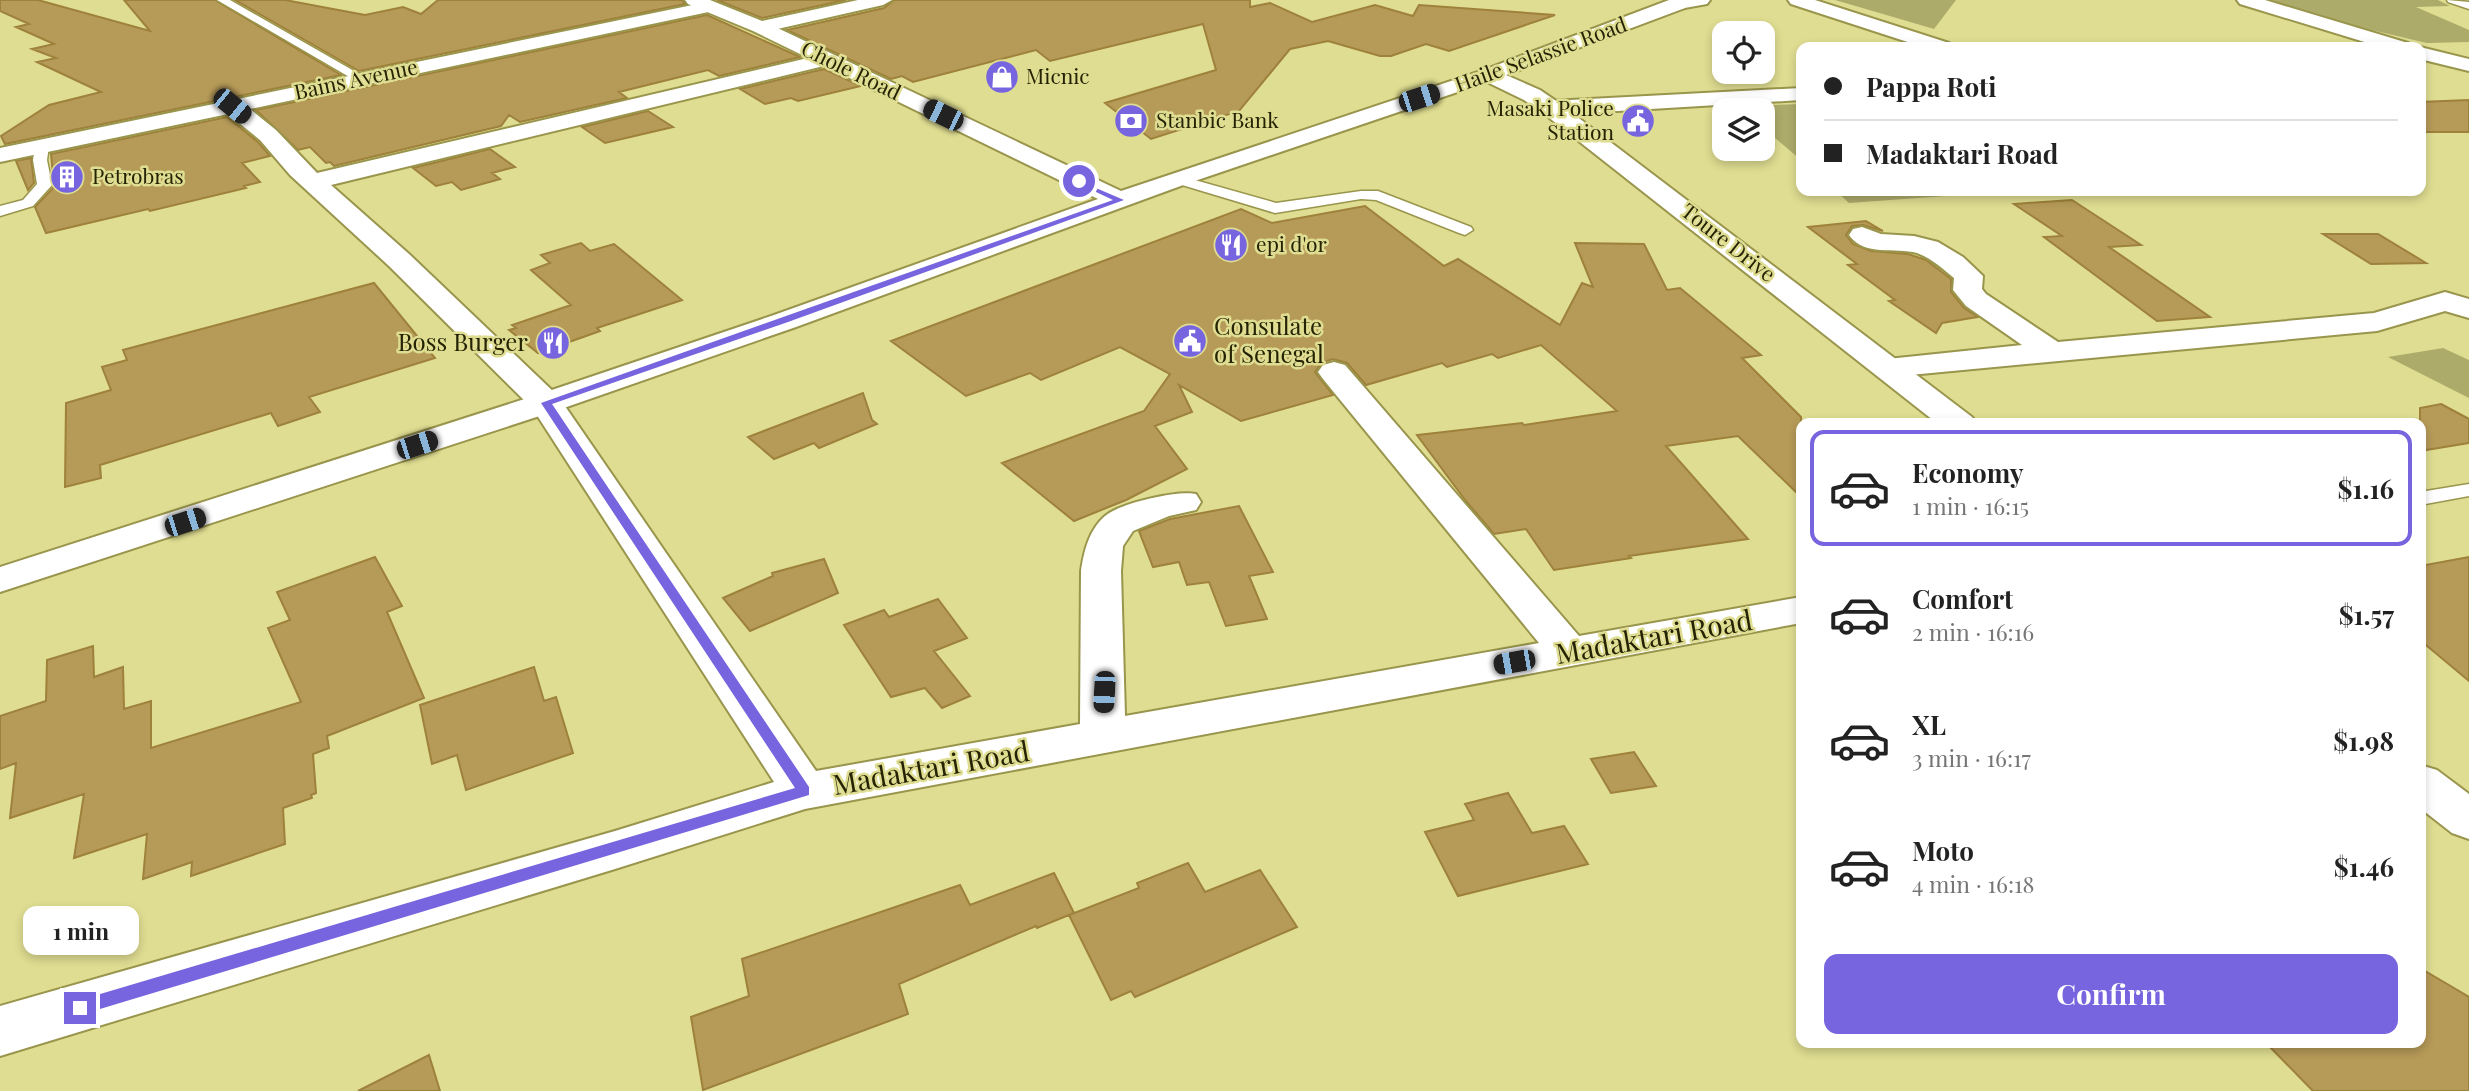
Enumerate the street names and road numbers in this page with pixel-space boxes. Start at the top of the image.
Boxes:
street label: Haile Selassie Road [1450,9,1630,97]
street label: Chole Road [797,33,906,105]
street label: Bains Avenue [291,51,420,105]
street label: Toure Drive [1676,196,1782,287]
street label: Madaktari Road [1553,600,1755,671]
street label: Madaktari Road [830,731,1032,802]

